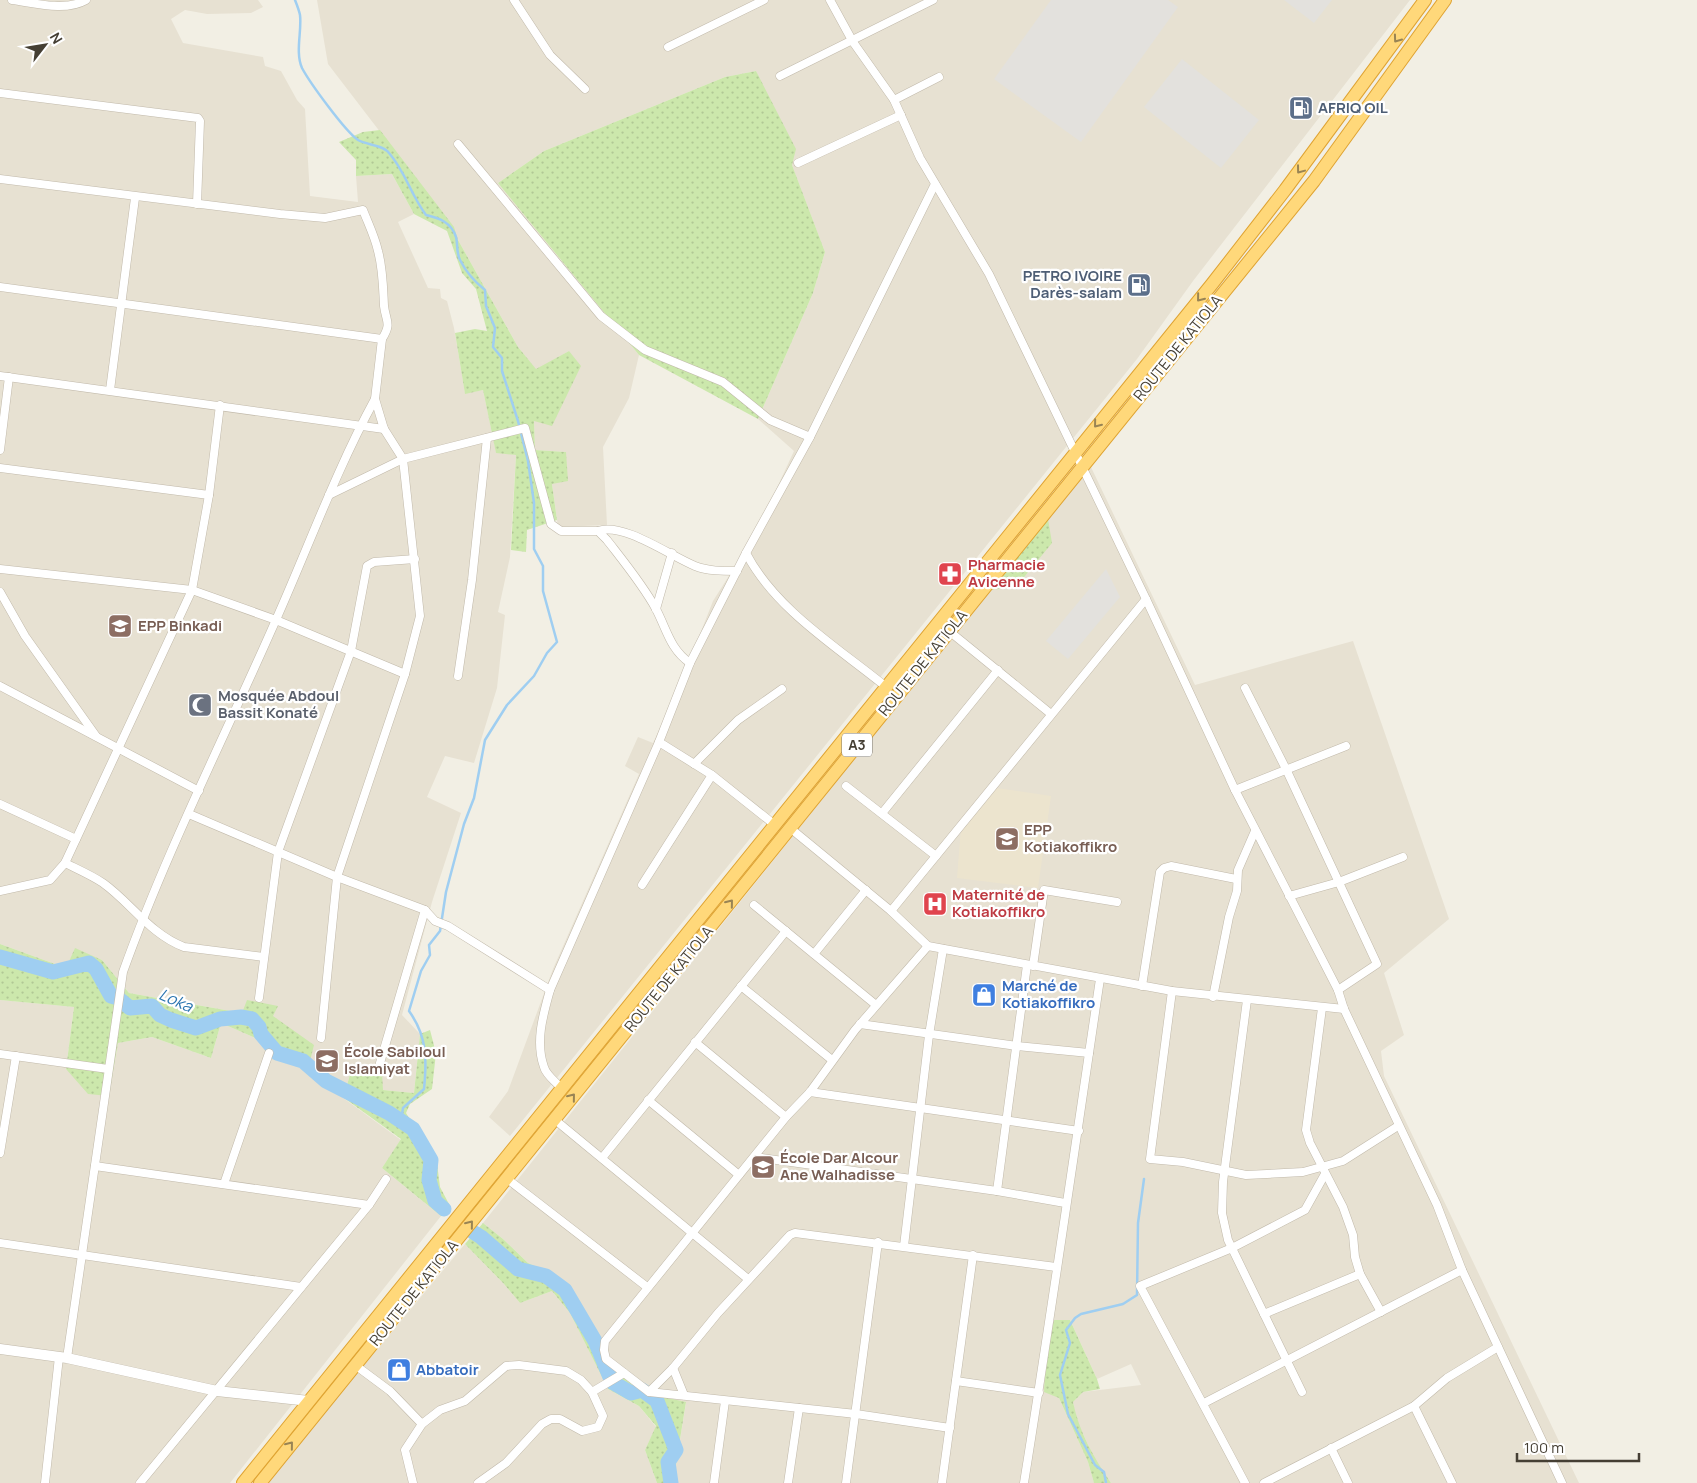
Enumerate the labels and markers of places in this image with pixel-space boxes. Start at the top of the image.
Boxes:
fuel station icon: AFRIQ OIL [1288,95,1314,121]
place label: AFRIQ OIL [1318,97,1388,118]
place label: PETRO IVOIRE Darès-salam [1023,265,1122,303]
fuel station icon: PETRO IVOIRE Darès-salam [1126,272,1152,298]
place label: Pharmacie Avicenne [968,554,1045,592]
pharmacy icon: Pharmacie Avicenne [937,561,963,587]
school or university icon: EPP Binkadi [107,613,133,639]
place label: EPP Binkadi [138,615,222,636]
place label: Mosquée Abdoul Bassit Konaté [218,685,339,723]
mosque icon: Mosquée Abdoul Bassit Konaté [187,692,213,718]
place label: EPP Kotiakoffikro [1024,819,1117,857]
school or university icon: EPP Kotiakoffikro [994,826,1020,852]
place label: Maternité de Kotiakoffikro [952,884,1045,922]
hospital icon: Maternité de Kotiakoffikro [922,891,948,917]
place label: Marché de Kotiakoffikro [1002,975,1095,1013]
shop icon: Marché de Kotiakoffikro [971,982,997,1008]
place label: École Sabiloul Islamiyat [344,1041,446,1079]
school or university icon: École Sabiloul Islamiyat [314,1048,340,1074]
place label: École Dar Alcour Ane Walhadisse [780,1147,898,1185]
school or university icon: École Dar Alcour Ane Walhadisse [750,1154,776,1180]
shop icon: Abbatoir [386,1357,412,1383]
place label: Abbatoir [416,1359,479,1380]

